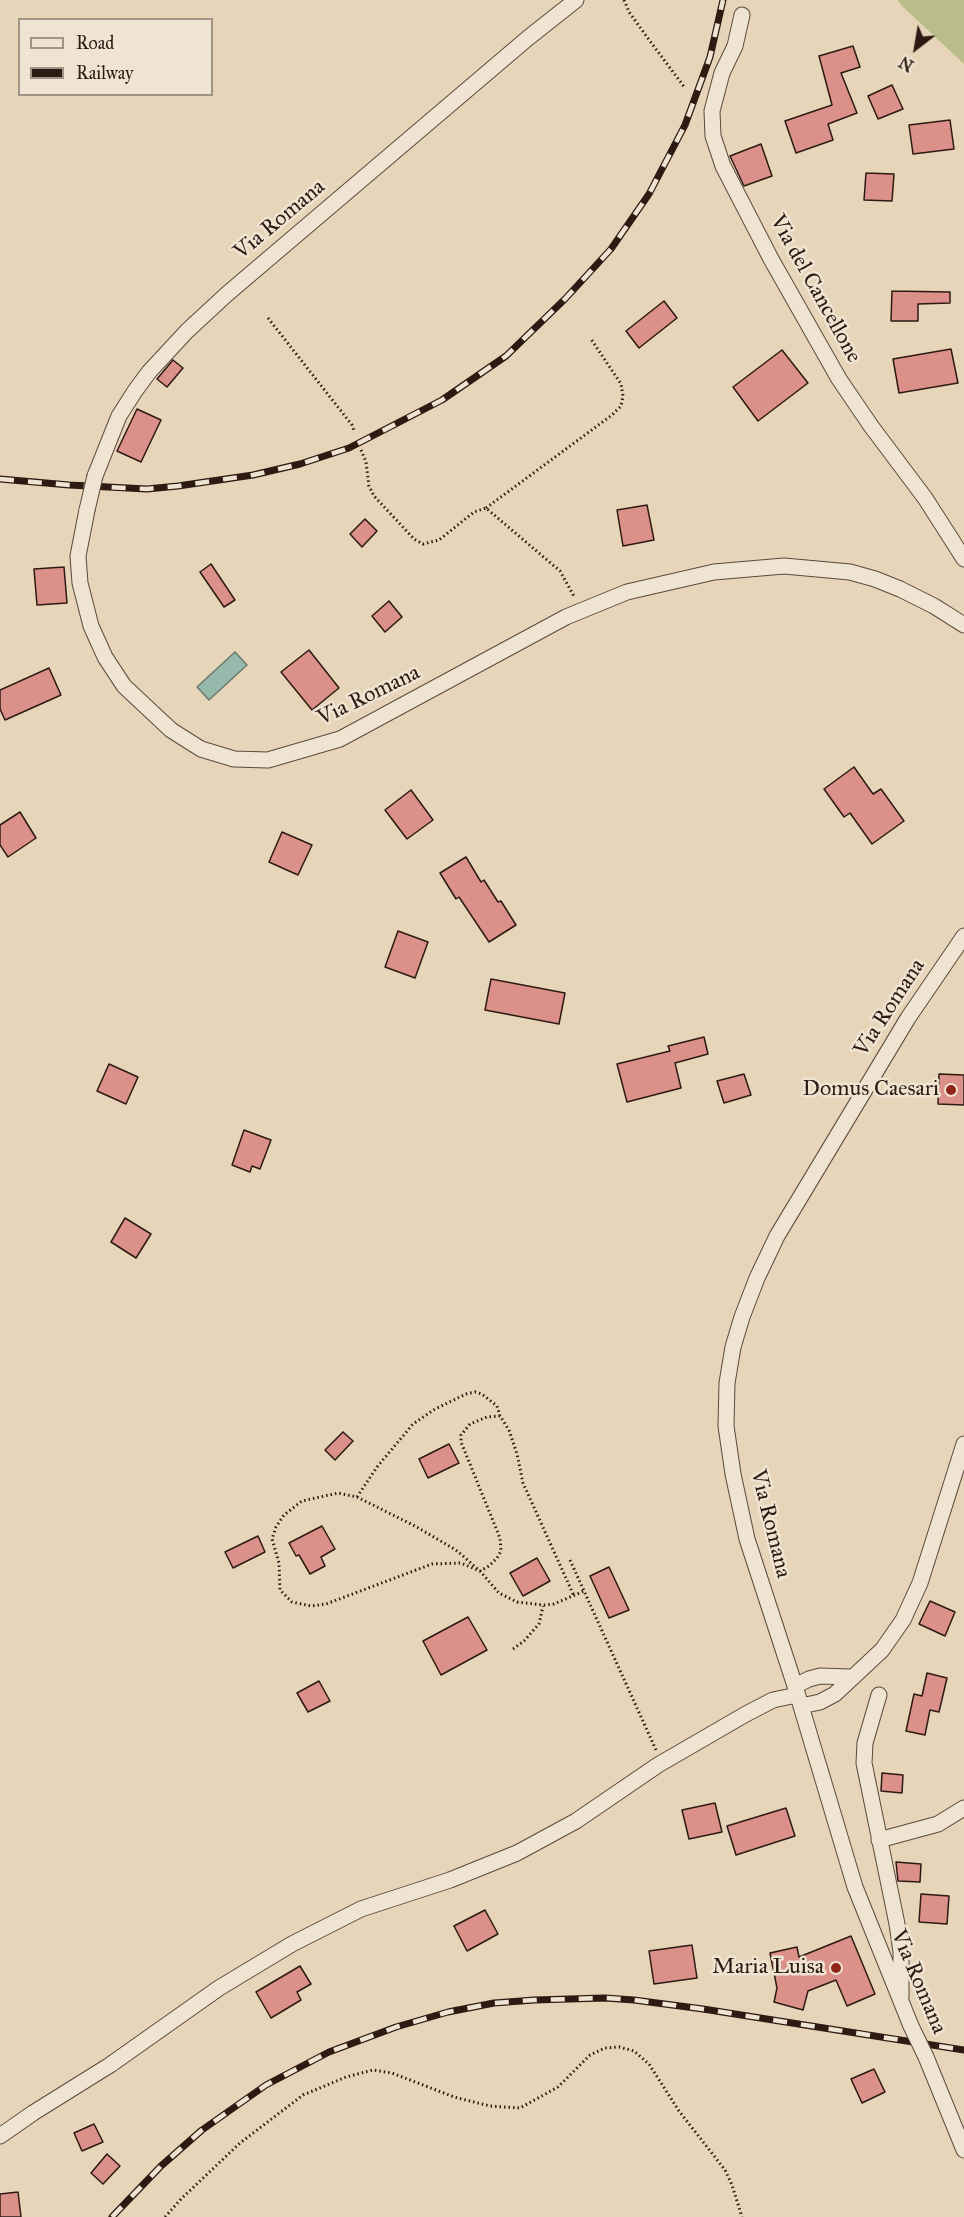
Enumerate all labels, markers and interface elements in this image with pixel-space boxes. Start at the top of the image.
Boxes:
legend [18,18,213,96]
north arrow [886,18,946,78]
text: Road [76,32,114,54]
text: N [896,52,917,76]
text: Railway [76,62,133,84]
street label: Via Romana [229,174,331,266]
street label: Via del Cancellone [763,210,867,368]
street label: Via Romana [313,660,425,732]
street label: Via Romana [849,954,931,1062]
place label: Domus Caesari [803,1077,939,1103]
marker: Domus Caesari [944,1083,958,1097]
street label: Via Romana [744,1467,796,1581]
street label: Via Romana [884,1926,952,2038]
place label: Maria Luisa [712,1955,824,1981]
marker: Maria Luisa [829,1961,843,1975]

